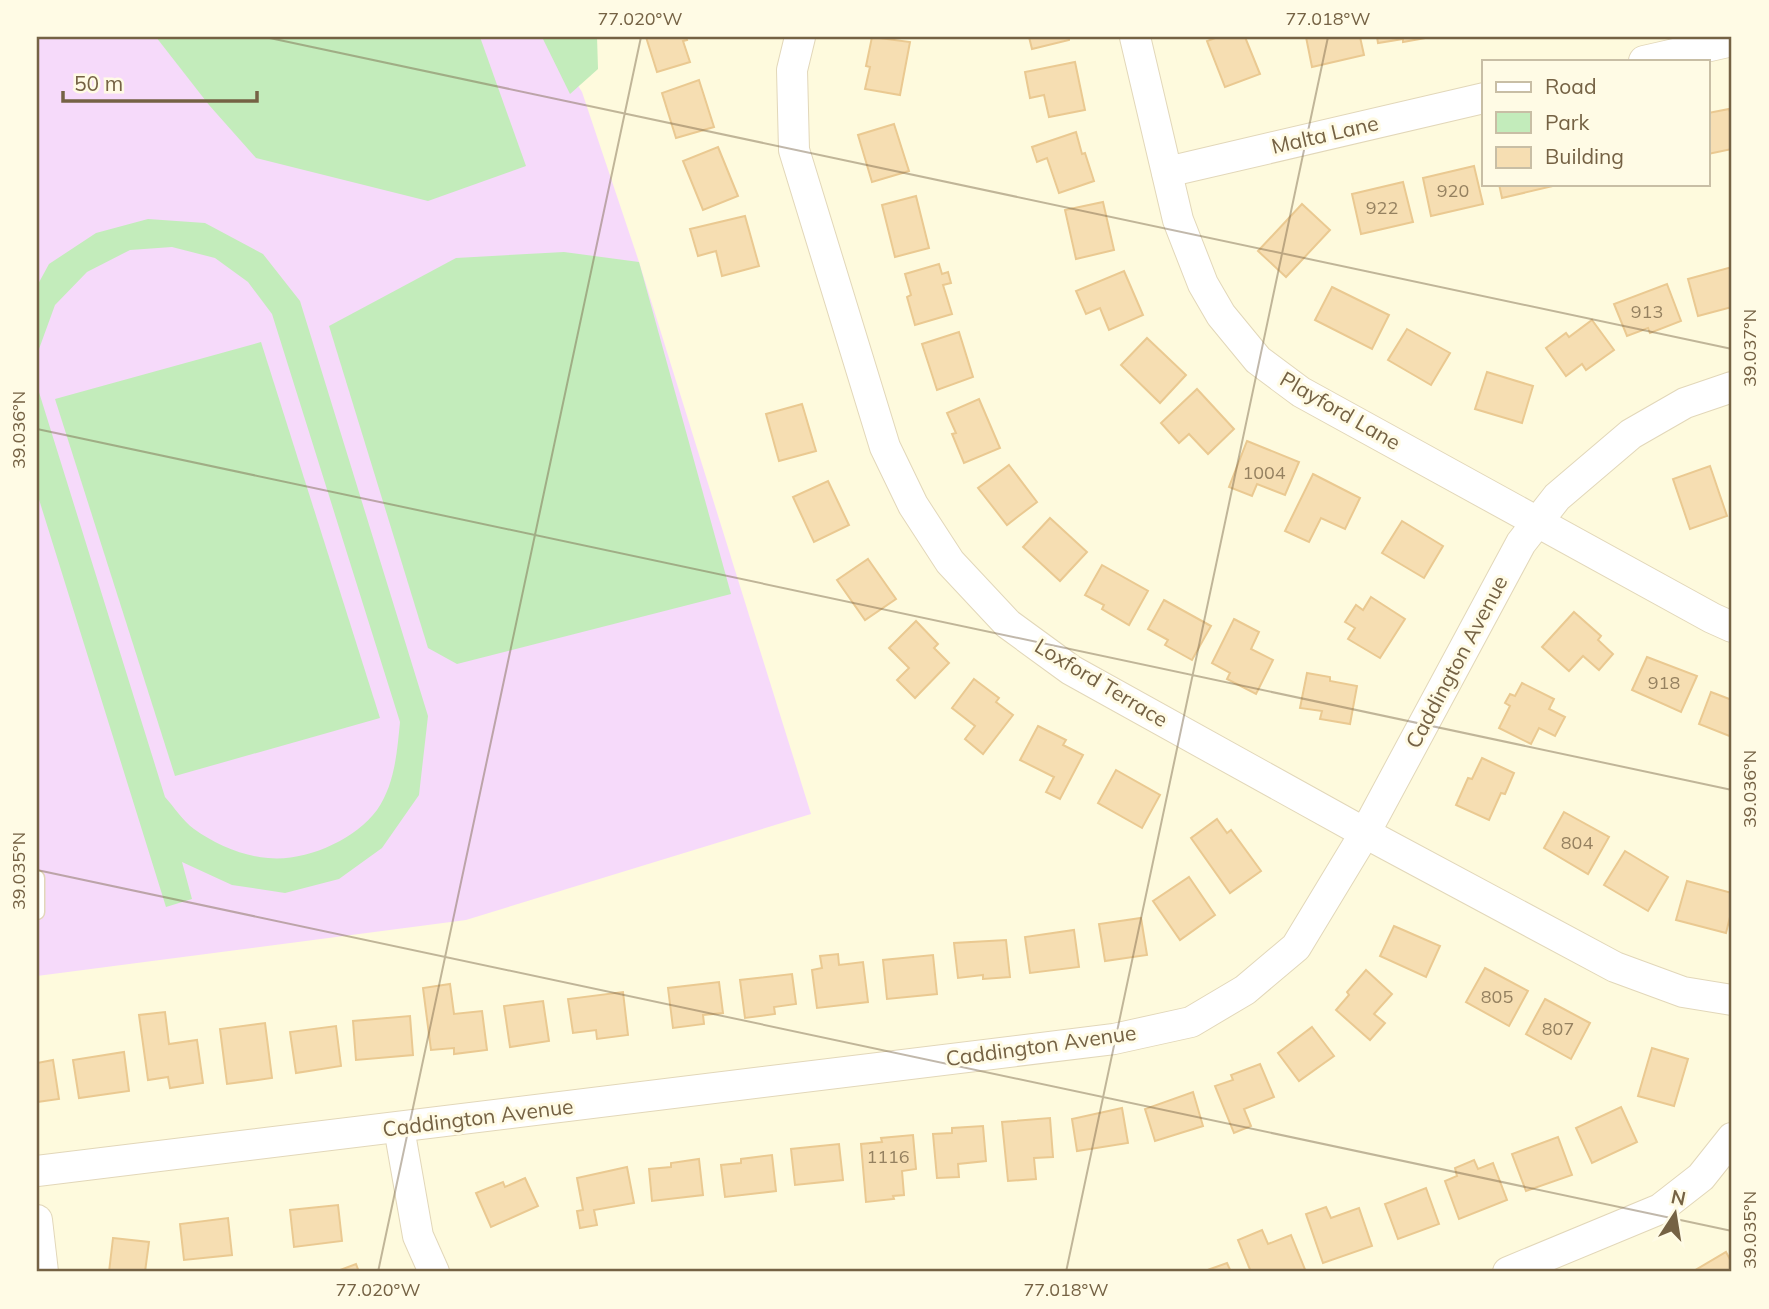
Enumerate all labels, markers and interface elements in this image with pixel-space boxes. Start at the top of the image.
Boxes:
text: 77.020°W [597,7,683,30]
text: 77.018°W [1285,7,1371,30]
scale bar [63,60,257,104]
legend [1482,60,1710,186]
text: 50 m [74,70,123,96]
text: Road [1545,73,1596,99]
street label: Malta Lane [1269,109,1381,159]
text: Park [1545,109,1589,135]
text: Building [1545,143,1624,169]
house number: 920 [1437,179,1469,202]
house number: 922 [1366,196,1398,219]
house number: 913 [1631,300,1663,323]
text: 39.037°N [1738,309,1761,387]
street label: Playford Lane [1276,365,1405,455]
text: 39.036°N [7,391,30,469]
house number: 1004 [1242,461,1286,484]
street label: Caddington Avenue [1400,571,1513,752]
street label: Loxford Terrace [1030,632,1173,732]
house number: 918 [1648,671,1680,694]
text: 39.036°N [1738,750,1761,828]
house number: 804 [1561,831,1593,854]
text: 39.035°N [7,832,30,910]
house number: 805 [1481,985,1513,1008]
house number: 807 [1542,1017,1574,1040]
street label: Caddington Avenue [944,1019,1138,1071]
street label: Caddington Avenue [381,1092,575,1142]
house number: 1116 [866,1145,910,1168]
north arrow [1640,1180,1710,1250]
text: N [1669,1184,1688,1211]
text: 39.035°N [1738,1191,1761,1269]
text: 77.020°W [335,1278,421,1301]
text: 77.018°W [1023,1278,1109,1301]

